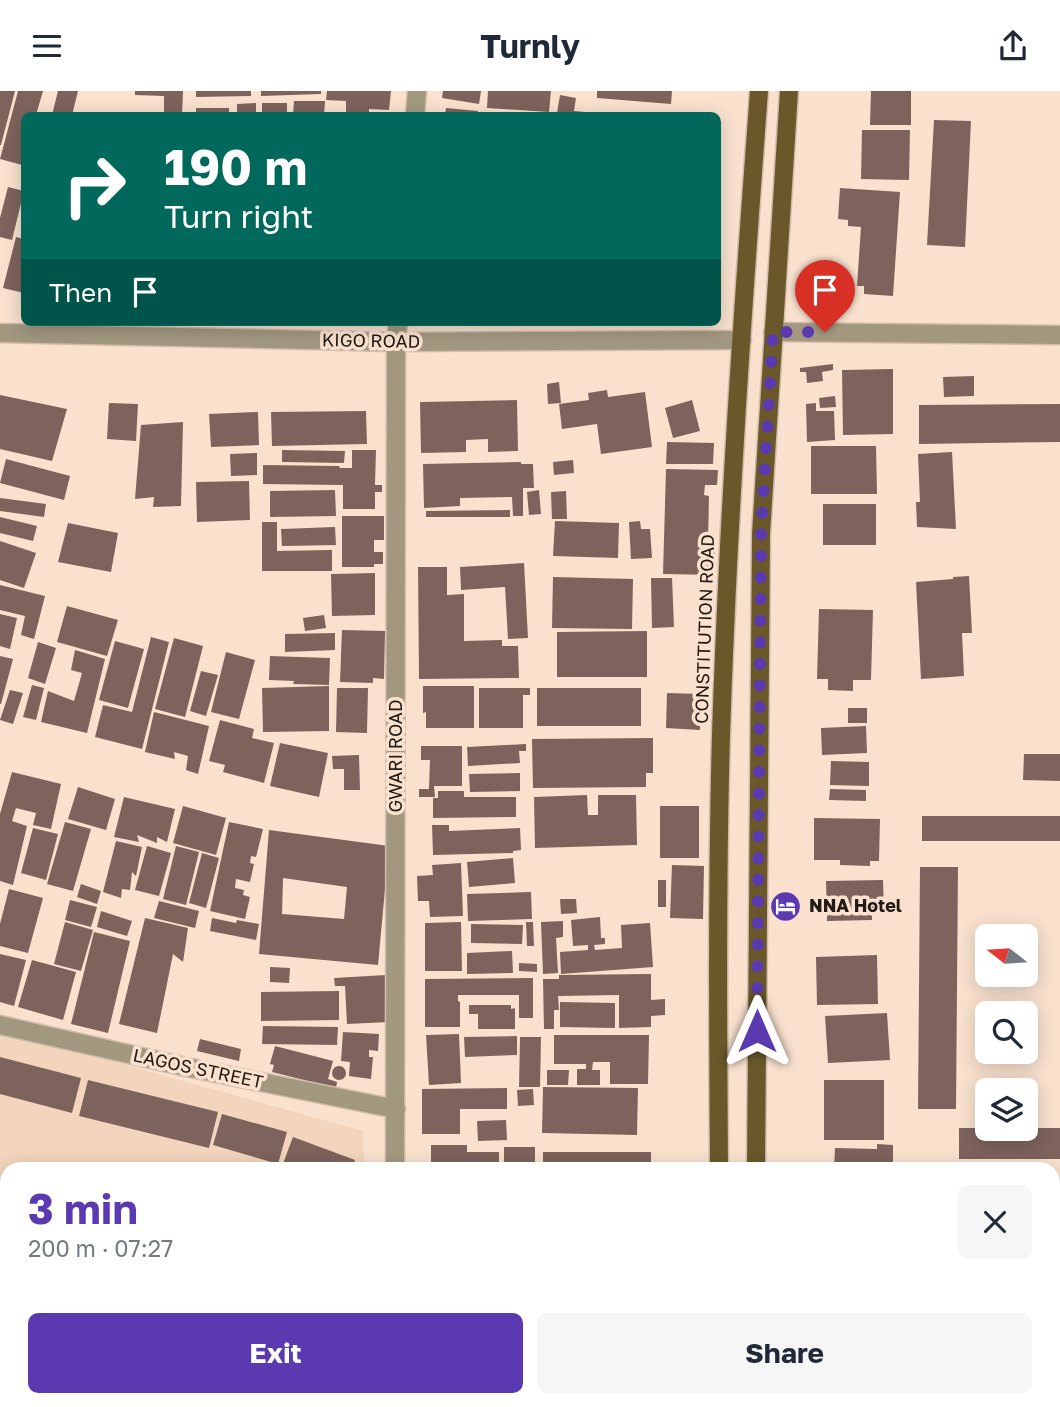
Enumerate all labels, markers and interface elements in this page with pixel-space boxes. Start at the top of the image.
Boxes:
icon: menu [28,27,66,65]
text: Turnly [480,27,580,65]
icon: share [994,27,1032,65]
text: 190 m [164,137,307,196]
icon: right [49,140,140,231]
text: Turn right [164,197,313,235]
pin [795,260,855,332]
icon: arrive [806,271,844,309]
icon: arrive [126,273,164,311]
text: Then [49,277,112,308]
street label: KIGO ROAD [322,328,420,352]
street label: CONSTITUTION ROAD [690,534,718,724]
street label: GWARI ROAD [384,699,406,813]
hotel icon: NNA Hotel [769,889,803,923]
place label: NNA Hotel [809,894,902,916]
north arrow [975,924,1038,987]
map controls [975,924,1038,1141]
position arrow [720,994,794,1068]
button: search [975,1001,1038,1064]
street label: LAGOS STREET [131,1043,265,1093]
button: layers [975,1078,1038,1141]
text: 3 min [28,1183,138,1233]
button: close [958,1185,1032,1259]
text: 200 m · 07:27 [28,1234,173,1262]
button: Exit [28,1313,523,1393]
button: Share [537,1313,1032,1393]

